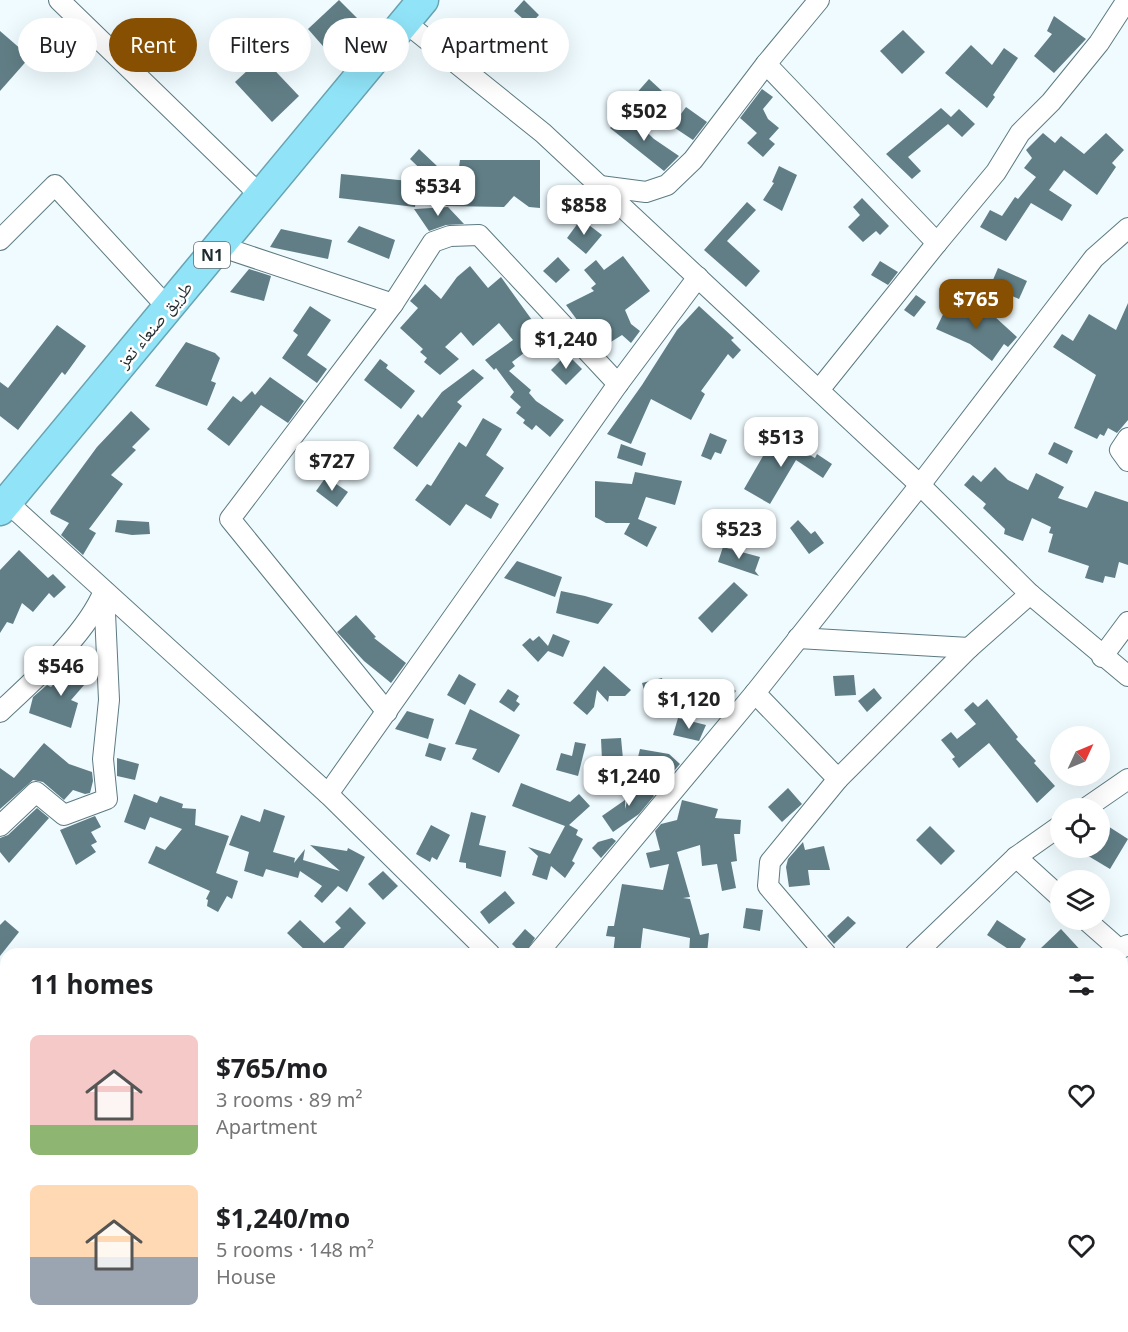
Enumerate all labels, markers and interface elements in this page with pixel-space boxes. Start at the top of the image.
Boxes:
chip: Buy [18,18,97,72]
chip: Rent [109,18,197,72]
chip: Filters [209,18,311,72]
chip: New [323,18,409,72]
chip: Apartment [421,18,569,72]
pin: $502 [608,91,680,142]
text: $502 [621,97,667,124]
pin: $534 [402,166,474,217]
text: $534 [415,172,461,199]
pin: $858 [548,185,620,236]
text: $858 [561,191,607,218]
road number: N1 [194,242,230,268]
street label: طريق صنعاء تعز [110,276,197,373]
pin: $765 [940,279,1012,330]
text: $765 [953,285,999,312]
pin: $1,240 [517,319,615,370]
text: $1,240 [535,325,597,352]
pin: $513 [745,417,817,468]
text: $513 [758,423,804,450]
pin: $727 [296,441,368,492]
text: $727 [309,447,355,474]
pin: $523 [703,509,775,560]
text: $523 [716,515,762,542]
pin: $546 [25,646,97,697]
text: $546 [38,652,84,679]
pin: $1,120 [640,679,738,730]
text: $1,120 [658,685,720,712]
north arrow [1050,726,1110,786]
map controls [1050,726,1110,930]
pin: $1,240 [580,756,678,807]
text: $1,240 [598,762,660,789]
button: locate [1050,798,1110,858]
button: layers [1050,870,1110,930]
text: 11 homes [30,966,154,1002]
icon: filters [1065,968,1098,1001]
text: $765/mo [216,1050,328,1086]
icon: home [78,1059,150,1131]
icon: heart [1065,1079,1098,1112]
text: 3 rooms · 89 m² [216,1086,363,1113]
text: Apartment [216,1113,317,1140]
text: $1,240/mo [216,1200,350,1236]
icon: home [78,1209,150,1281]
icon: heart [1065,1229,1098,1262]
text: 5 rooms · 148 m² [216,1236,374,1263]
text: House [216,1263,276,1290]

